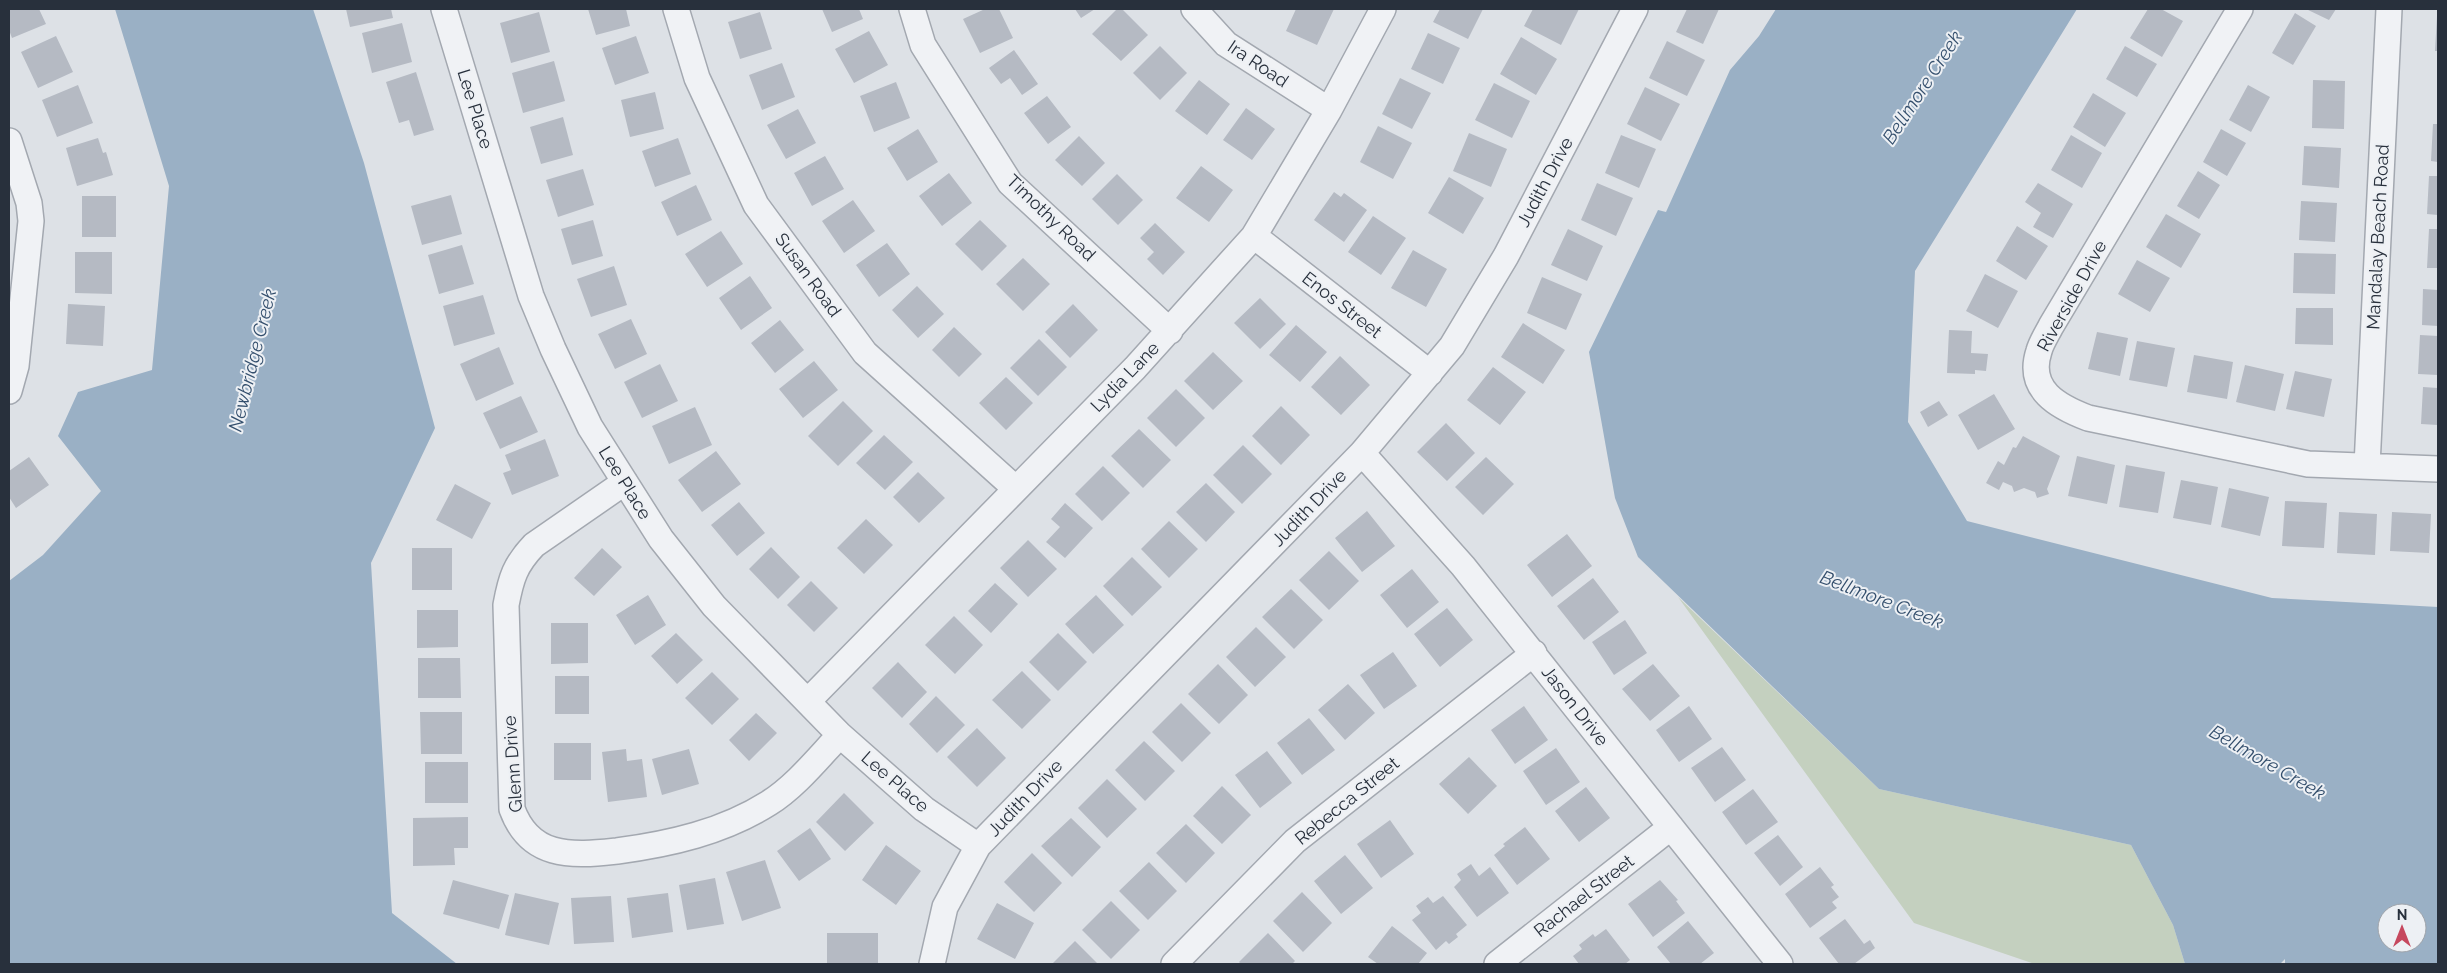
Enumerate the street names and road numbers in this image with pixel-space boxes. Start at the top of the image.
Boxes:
street label: Ira Road [1224,36,1292,91]
street label: Lee Place [453,66,498,152]
street label: Judith Drive [1512,133,1577,230]
street label: Mandalay Beach Road [2362,144,2393,330]
street label: Timothy Road [1003,170,1100,265]
street label: Susan Road [771,229,846,321]
street label: Riverside Drive [2032,236,2111,355]
street label: Enos Street [1298,267,1386,342]
street label: Lydia Lane [1086,337,1164,416]
street label: Lee Place [595,442,656,524]
street label: Judith Drive [1267,465,1351,550]
street label: Jason Drive [1538,661,1613,750]
street label: Glenn Drive [499,715,526,813]
street label: Lee Place [857,747,934,817]
street label: Rebecca Street [1290,752,1403,849]
street label: Judith Drive [983,755,1067,840]
street label: Rachael Street [1530,850,1638,941]

